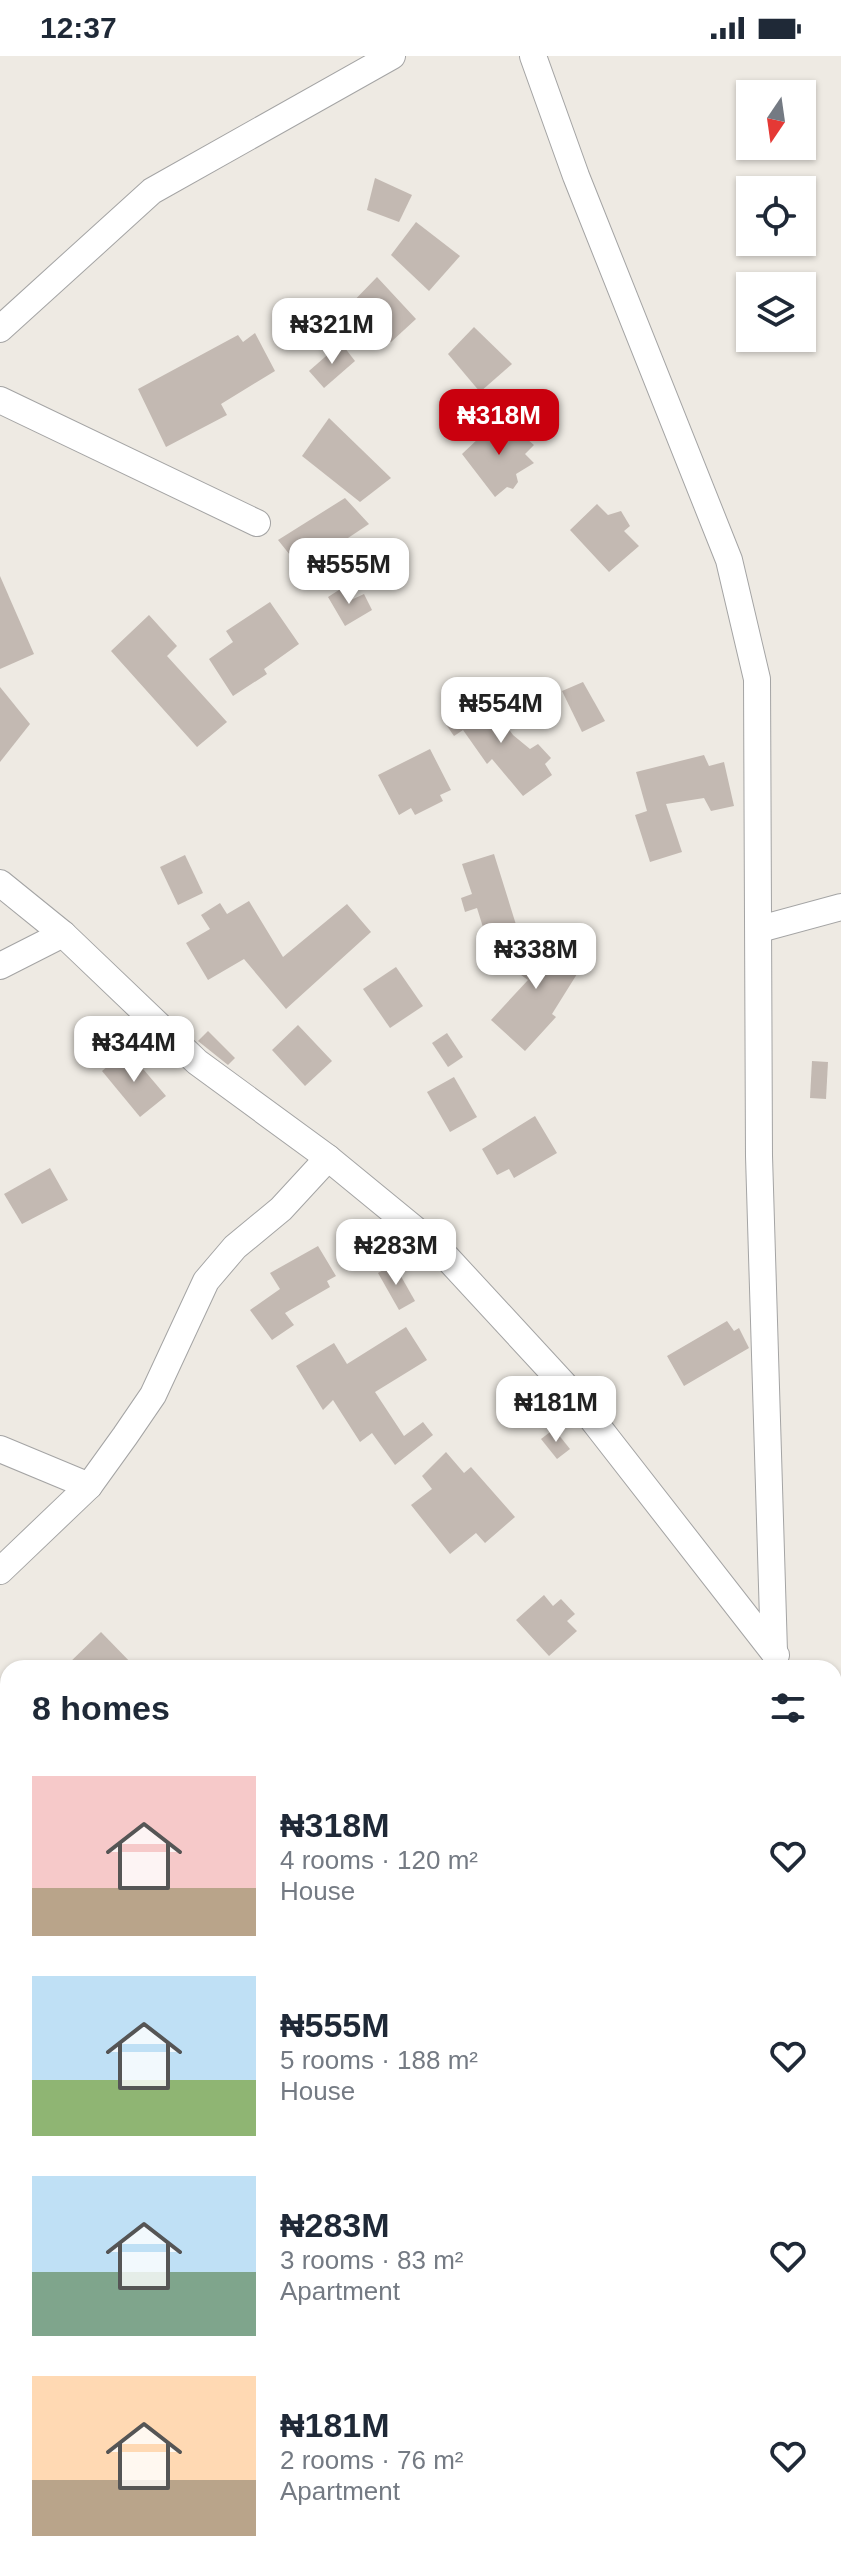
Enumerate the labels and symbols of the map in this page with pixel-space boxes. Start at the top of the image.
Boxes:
north arrow [736,80,816,160]
pin: ₦321M [276,298,388,366]
pin: ₦318M [443,389,555,457]
pin: ₦555M [293,538,405,606]
pin: ₦554M [445,677,557,745]
pin: ₦338M [480,923,592,991]
pin: ₦344M [78,1016,190,1084]
pin: ₦283M [340,1219,452,1287]
pin: ₦181M [500,1376,612,1444]

